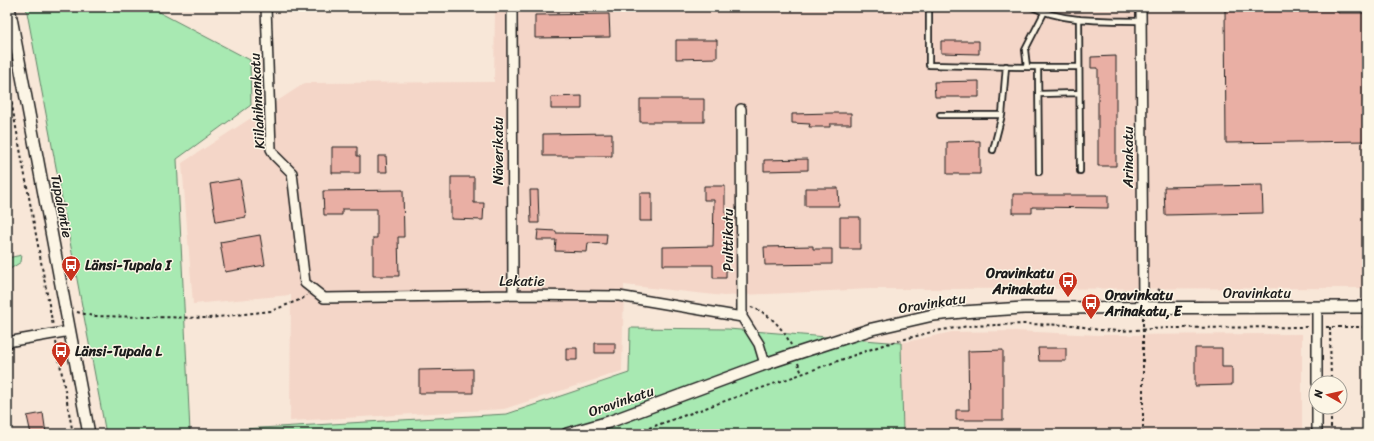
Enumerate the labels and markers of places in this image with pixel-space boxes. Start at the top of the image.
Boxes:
place label: Länsi-Tupala I [85,253,173,278]
bus stop icon: Länsi-Tupala I [60,254,82,282]
place label: Oravinkatu Arinakatu [985,261,1054,302]
bus stop icon: Oravinkatu Arinakatu [1057,270,1079,298]
place label: Oravinkatu Arinakatu, E [1104,283,1183,324]
bus stop icon: Oravinkatu Arinakatu, E [1080,292,1102,320]
place label: Länsi-Tupala L [75,339,163,364]
bus stop icon: Länsi-Tupala L [50,340,72,368]

